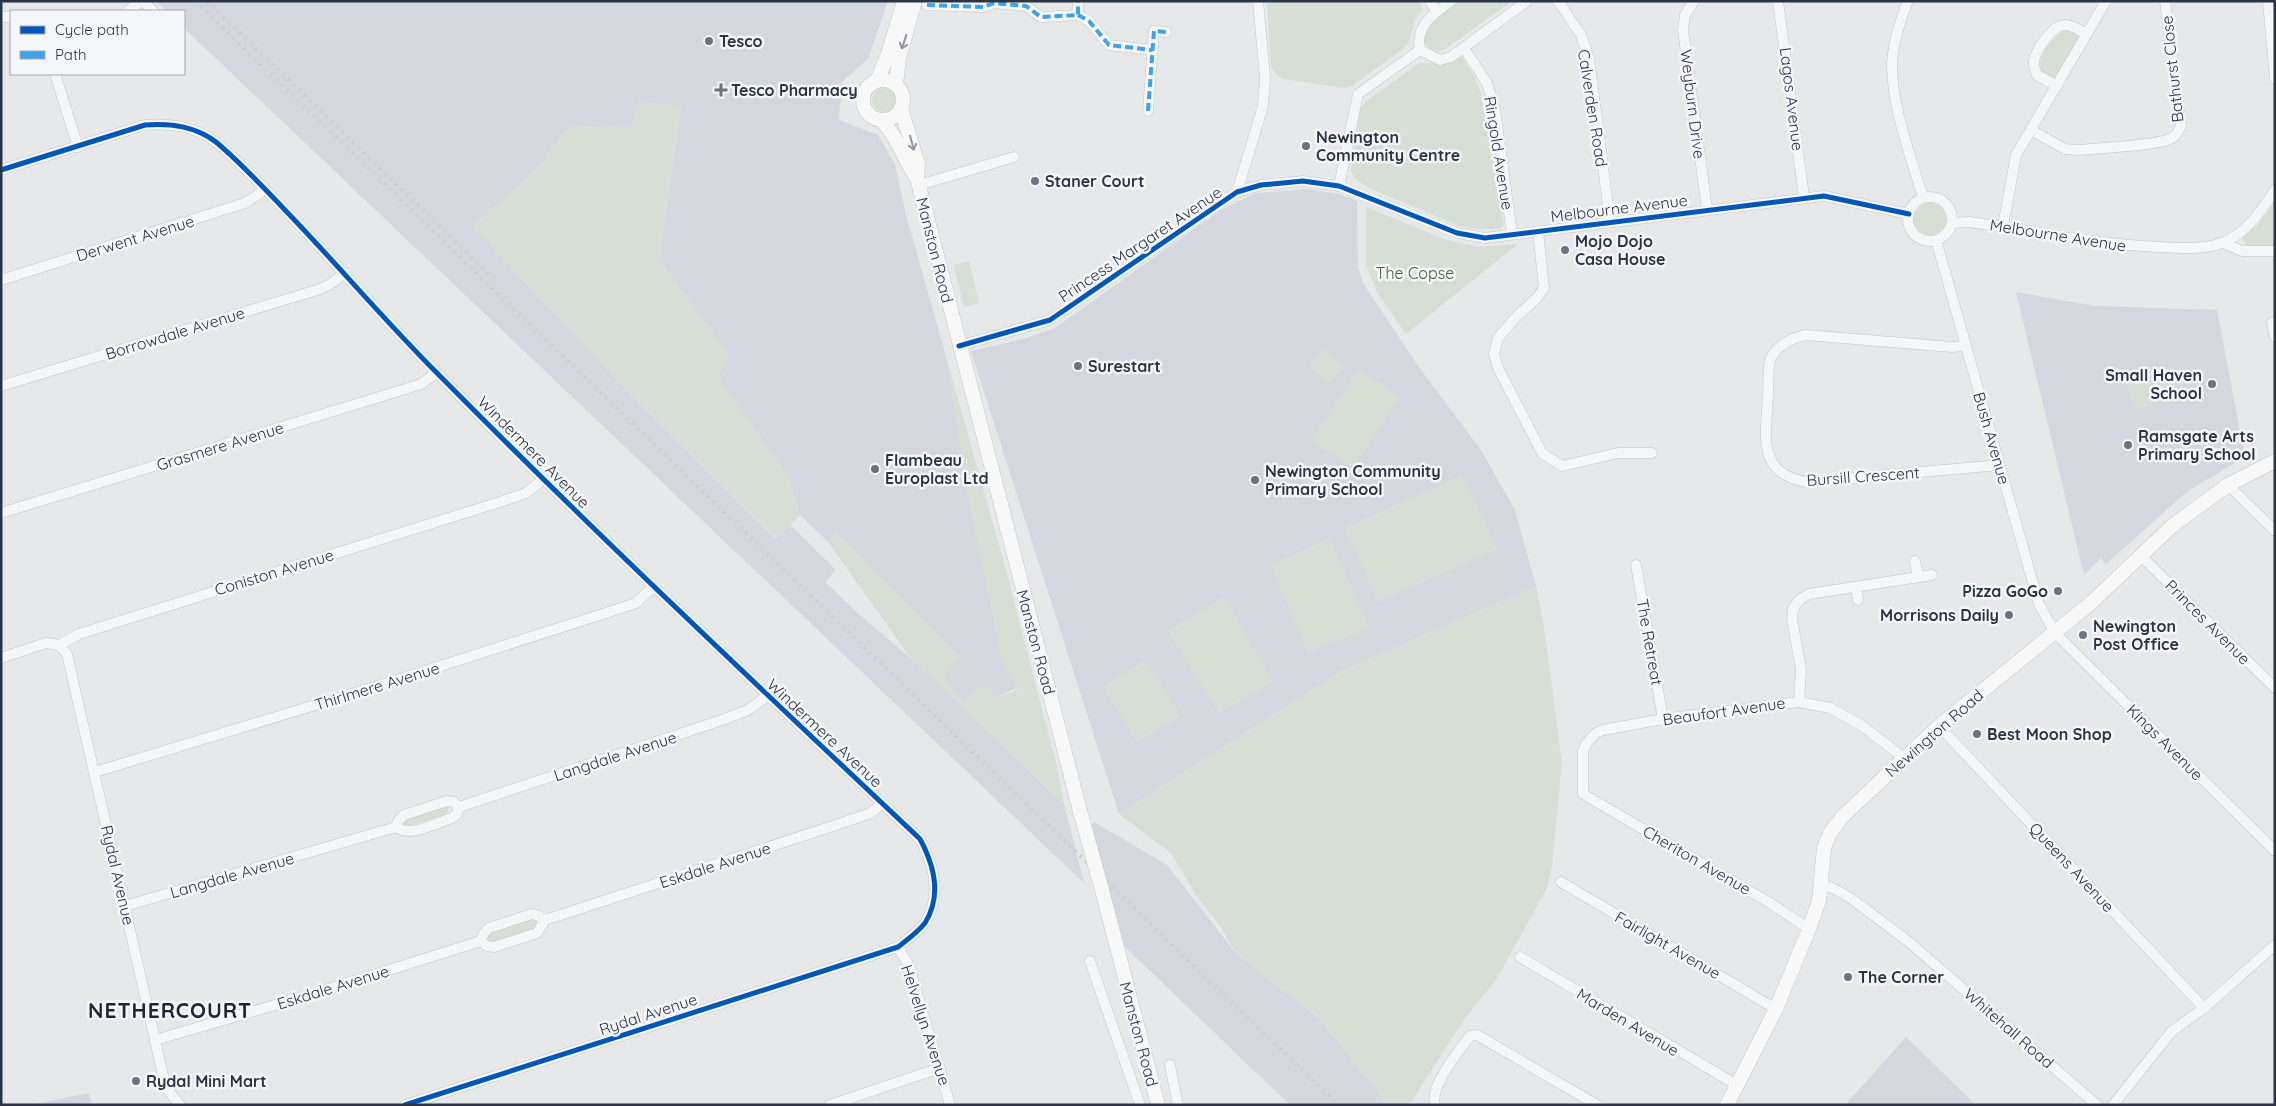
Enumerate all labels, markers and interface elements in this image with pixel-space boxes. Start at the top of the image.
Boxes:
legend [10,10,185,75]
street label: Bathurst Close [2156,15,2188,123]
text: Cycle path [55,20,129,39]
place label: Tesco [719,31,763,51]
one-way arrow [899,34,908,50]
marker: Tesco [703,35,715,47]
text: Path [55,45,87,64]
street label: Lagos Avenue [1776,46,1808,152]
street label: Calverden Road [1574,48,1612,168]
street label: Weyburn Drive [1676,48,1710,160]
place label: Tesco Pharmacy [731,80,858,100]
marker: Tesco Pharmacy [715,84,727,96]
street label: Ringold Avenue [1480,95,1518,211]
place label: Newington Community Centre [1316,127,1460,165]
one-way arrow [908,135,917,151]
marker: Newington Community Centre [1300,140,1312,152]
place label: Staner Court [1045,171,1144,191]
marker: Staner Court [1029,175,1041,187]
street label: Princess Margaret Avenue [1054,182,1226,306]
street label: Melbourne Avenue [1549,190,1689,226]
street label: Manston Road [912,195,958,305]
street label: Derwent Avenue [74,211,196,265]
street label: Melbourne Avenue [1988,214,2128,256]
place label: Mojo Dojo Casa House [1575,231,1665,269]
marker: Mojo Dojo Casa House [1559,244,1571,256]
park label: The Copse [1376,263,1454,283]
street label: Borrowdale Avenue [103,302,247,364]
place label: Surestart [1088,356,1161,376]
marker: Surestart [1072,360,1084,372]
place label: Small Haven School [2105,365,2202,403]
marker: Small Haven School [2206,378,2218,390]
street label: Bush Avenue [1969,389,2015,487]
street label: Windermere Avenue [474,392,594,512]
street label: Grasmere Avenue [154,417,286,475]
place label: Ramsgate Arts Primary School [2138,426,2256,464]
marker: Ramsgate Arts Primary School [2122,439,2134,451]
place label: Flambeau Europlast Ltd [885,450,989,488]
place label: Newington Community Primary School [1265,461,1441,499]
street label: Bursill Crescent [1806,462,1920,490]
marker: Flambeau Europlast Ltd [869,463,881,475]
marker: Newington Community Primary School [1249,474,1261,486]
street label: Coniston Avenue [212,544,336,600]
street label: Princes Avenue [2161,575,2255,669]
place label: Pizza GoGo [1962,581,2048,601]
marker: Pizza GoGo [2052,585,2064,597]
street label: Manston Road [1012,587,1060,697]
street label: The Retreat [1633,597,1667,687]
place label: Morrisons Daily [1880,605,1999,625]
marker: Morrisons Daily [2003,609,2015,621]
place label: Newington Post Office [2093,616,2179,654]
marker: Newington Post Office [2077,629,2089,641]
street label: Thirlmere Avenue [312,657,442,715]
street label: Windermere Avenue [763,674,887,792]
street label: Newington Road [1881,685,1987,781]
street label: Beaufort Avenue [1661,692,1787,730]
street label: Kings Avenue [2123,700,2207,784]
place label: Best Moon Shop [1987,724,2112,744]
street label: Langdale Avenue [551,727,679,785]
marker: Best Moon Shop [1971,728,1983,740]
street label: Queens Avenue [2025,818,2119,916]
street label: Cheriton Avenue [1639,821,1755,899]
street label: Rydal Avenue [97,823,139,927]
street label: Eskdale Avenue [657,838,773,892]
street label: Langdale Avenue [168,848,296,902]
street label: Fairlight Avenue [1612,907,1724,983]
street label: Eskdale Avenue [275,961,391,1013]
street label: Helvellyn Avenue [897,962,955,1088]
place label: The Corner [1858,967,1944,987]
marker: The Corner [1842,971,1854,983]
street label: Manston Road [1115,979,1163,1089]
street label: Marden Avenue [1573,984,1683,1060]
street label: Whitehall Road [1960,984,2058,1072]
street label: Rydal Avenue [596,989,700,1039]
district label: NETHERCOURT [88,997,252,1023]
place label: Rydal Mini Mart [146,1071,267,1091]
marker: Rydal Mini Mart [130,1075,142,1087]

